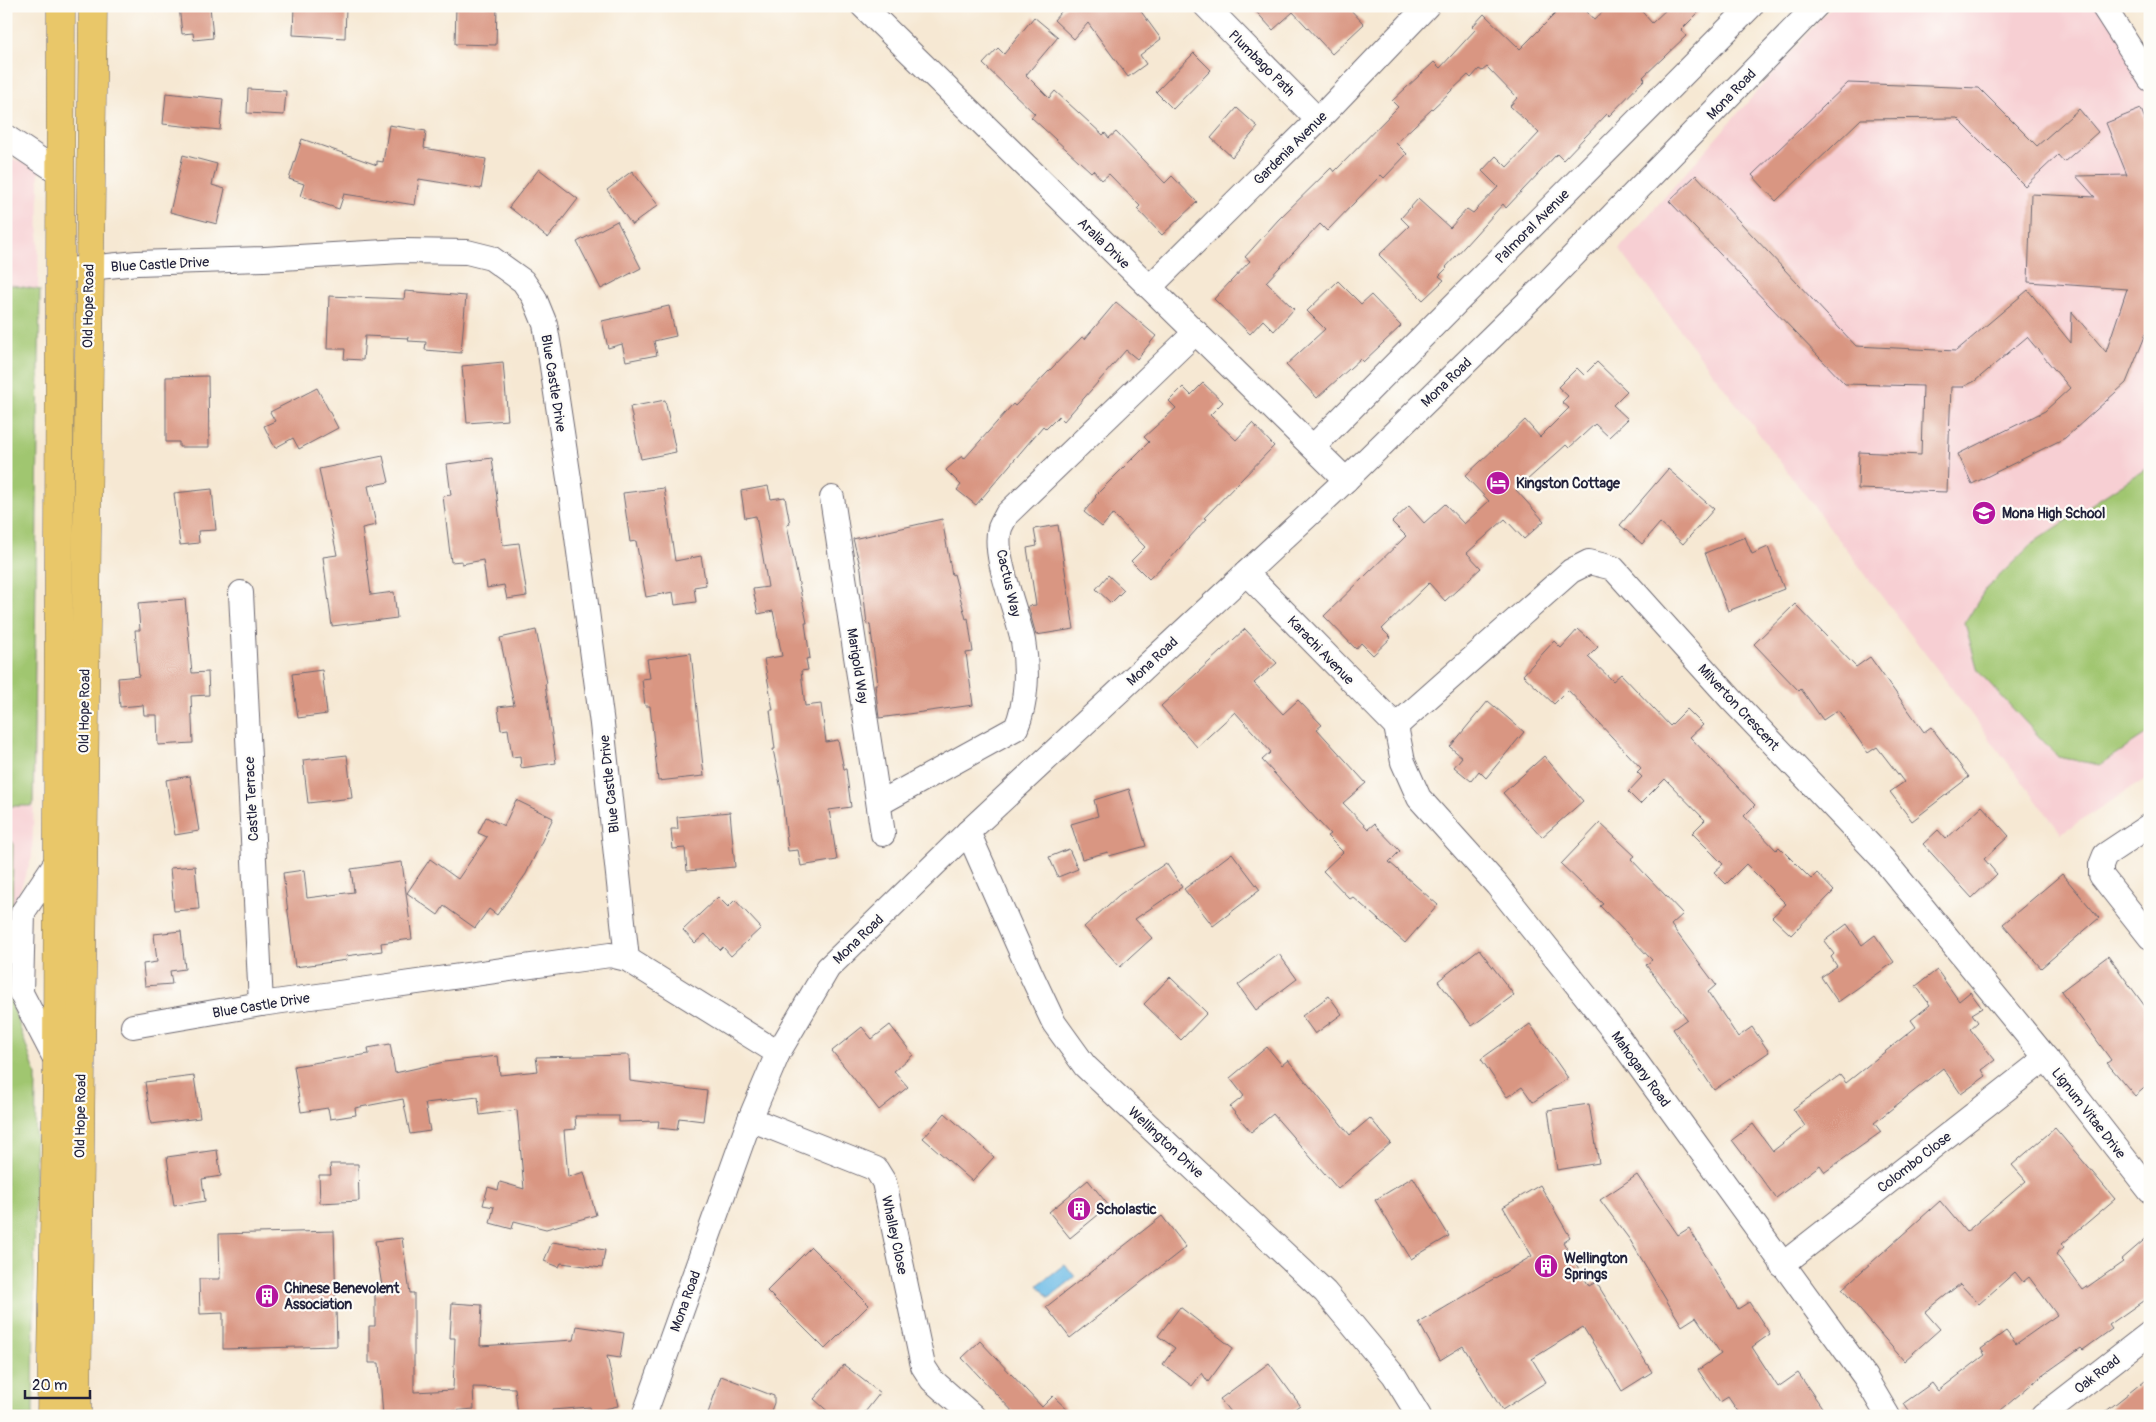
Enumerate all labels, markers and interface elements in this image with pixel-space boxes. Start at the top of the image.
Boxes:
street label: Plumbago Path [1225,27,1298,100]
street label: Mona Road [1703,65,1760,123]
street label: Gardenia Avenue [1250,108,1331,189]
street label: Palmoral Avenue [1492,186,1573,267]
street label: Aralia Drive [1074,214,1133,272]
street label: Blue Castle Drive [110,253,210,276]
street label: Old Hope Road [79,264,98,348]
street label: Blue Castle Drive [537,333,570,433]
street label: Mona Road [1417,354,1475,411]
hotel icon: Kingston Cottage [1485,470,1511,496]
place label: Kingston Cottage [1516,475,1621,492]
school or university icon: Mona High School [1971,500,1997,526]
place label: Mona High School [2002,505,2105,522]
street label: Cactus Way [993,548,1025,619]
street label: Karachi Avenue [1284,612,1358,688]
street label: Marigold Way [843,627,872,705]
street label: Mona Road [1123,633,1182,689]
street label: Milverton Crescent [1694,661,1783,754]
street label: Old Hope Road [75,669,94,753]
street label: Blue Castle Drive [596,734,623,834]
street label: Castle Terrace [241,756,262,842]
street label: Mona Road [829,911,887,968]
street label: Blue Castle Drive [211,989,311,1022]
street label: Mahogany Road [1607,1028,1674,1111]
street label: Lignum Vitae Drive [2048,1065,2129,1162]
street label: Old Hope Road [71,1074,90,1158]
street label: Wellington Drive [1124,1103,1207,1182]
street label: Colombo Close [1874,1128,1955,1197]
street label: Whalley Close [878,1194,911,1276]
building icon: Scholastic [1066,1196,1092,1222]
place label: Scholastic [1096,1201,1157,1218]
place label: Wellington Springs [1564,1250,1628,1283]
building icon: Wellington Springs [1533,1253,1559,1279]
street label: Mona Road [667,1268,704,1334]
place label: Chinese Benevolent Association [284,1280,400,1313]
building icon: Chinese Benevolent Association [254,1283,280,1309]
street label: Oak Road [2071,1351,2124,1397]
scale bar [25,1367,90,1399]
text: 20 m [32,1376,67,1395]

